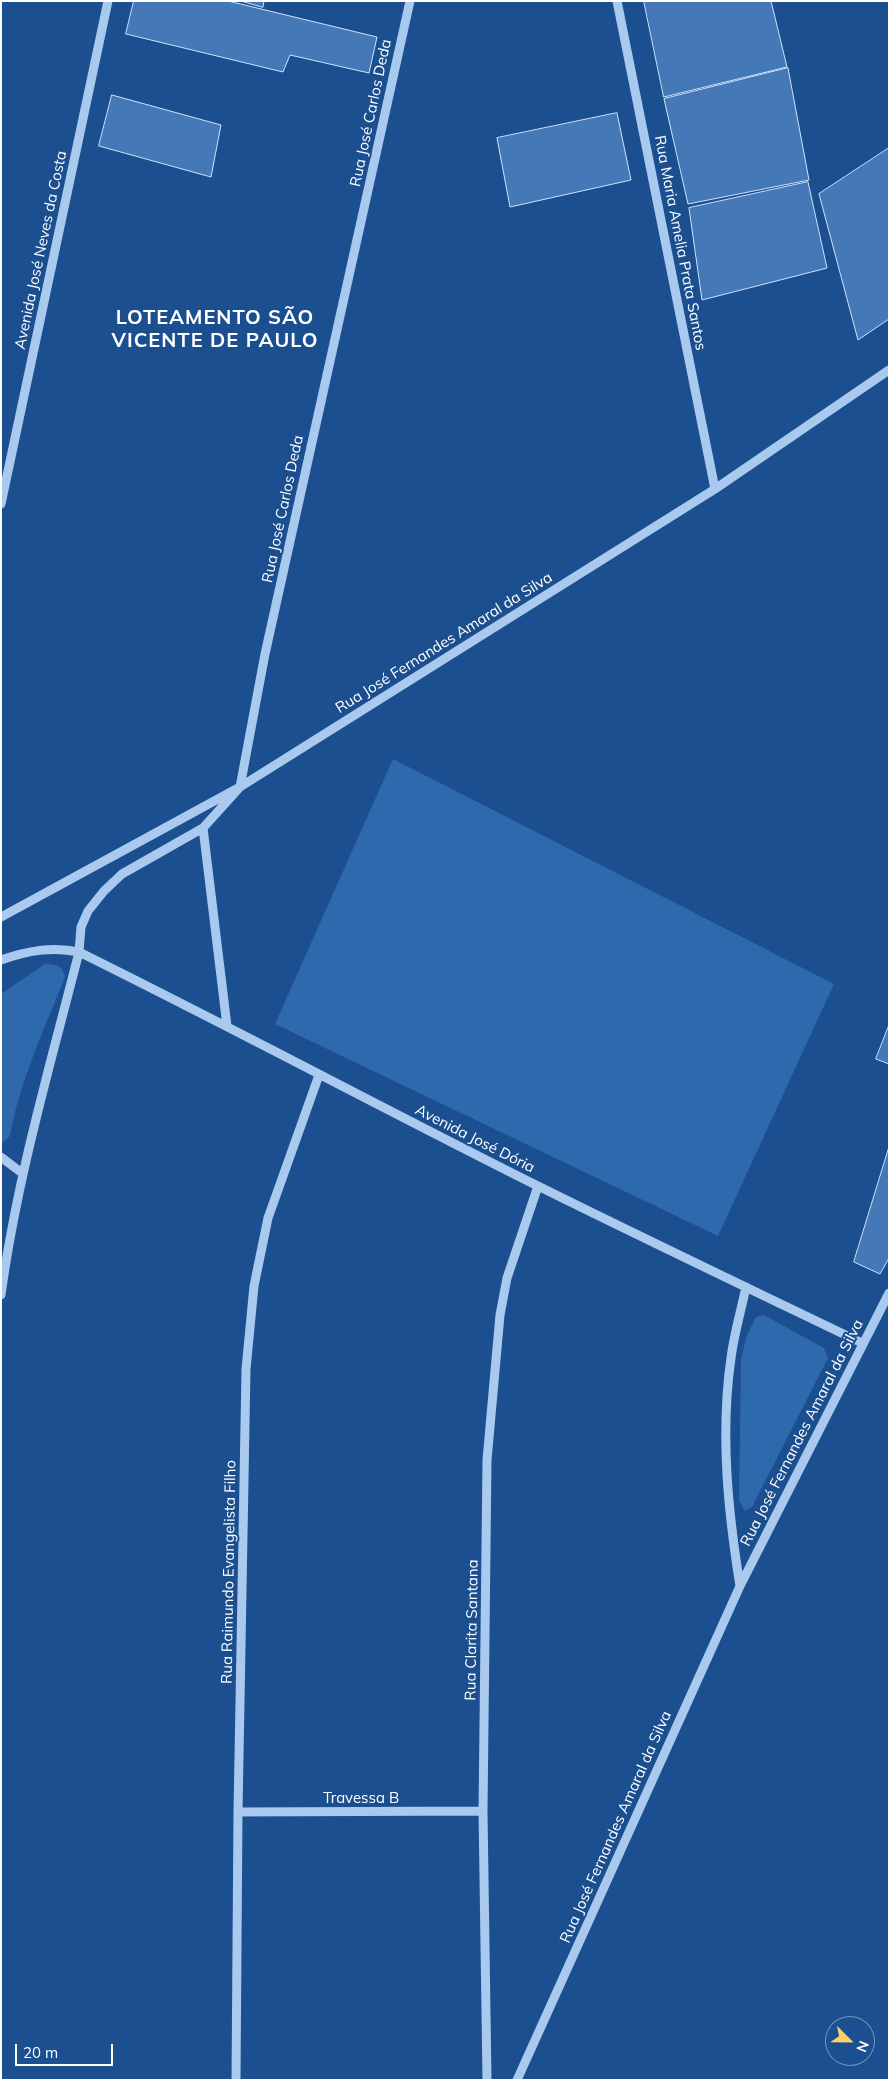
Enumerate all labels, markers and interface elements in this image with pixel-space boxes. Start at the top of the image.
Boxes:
street label: Rua José Carlos Deda [347,38,395,188]
street label: Rua Maria Amelia Prata Santos [650,134,710,352]
street label: Avenida José Neves da Costa [11,149,71,351]
district label: LOTEAMENTO SÃO VICENTE DE PAULO [110,306,320,353]
street label: Rua José Carlos Deda [259,434,307,584]
street label: Rua José Fernandes Amaral da Silva [332,569,556,717]
street label: Avenida José Dória [412,1101,538,1177]
street label: Rua José Fernandes Amaral da Silva [737,1317,867,1549]
street label: Rua Raimundo Evangelista Filho [218,1460,240,1684]
street label: Rua Clarita Santana [462,1559,482,1701]
street label: Rua José Fernandes Amaral da Silva [557,1708,675,1946]
street label: Travessa B [323,1789,399,1807]
north arrow [825,2016,875,2066]
scale bar [18,2034,115,2066]
text: N [853,2038,873,2055]
text: 20 m [23,2043,58,2062]

